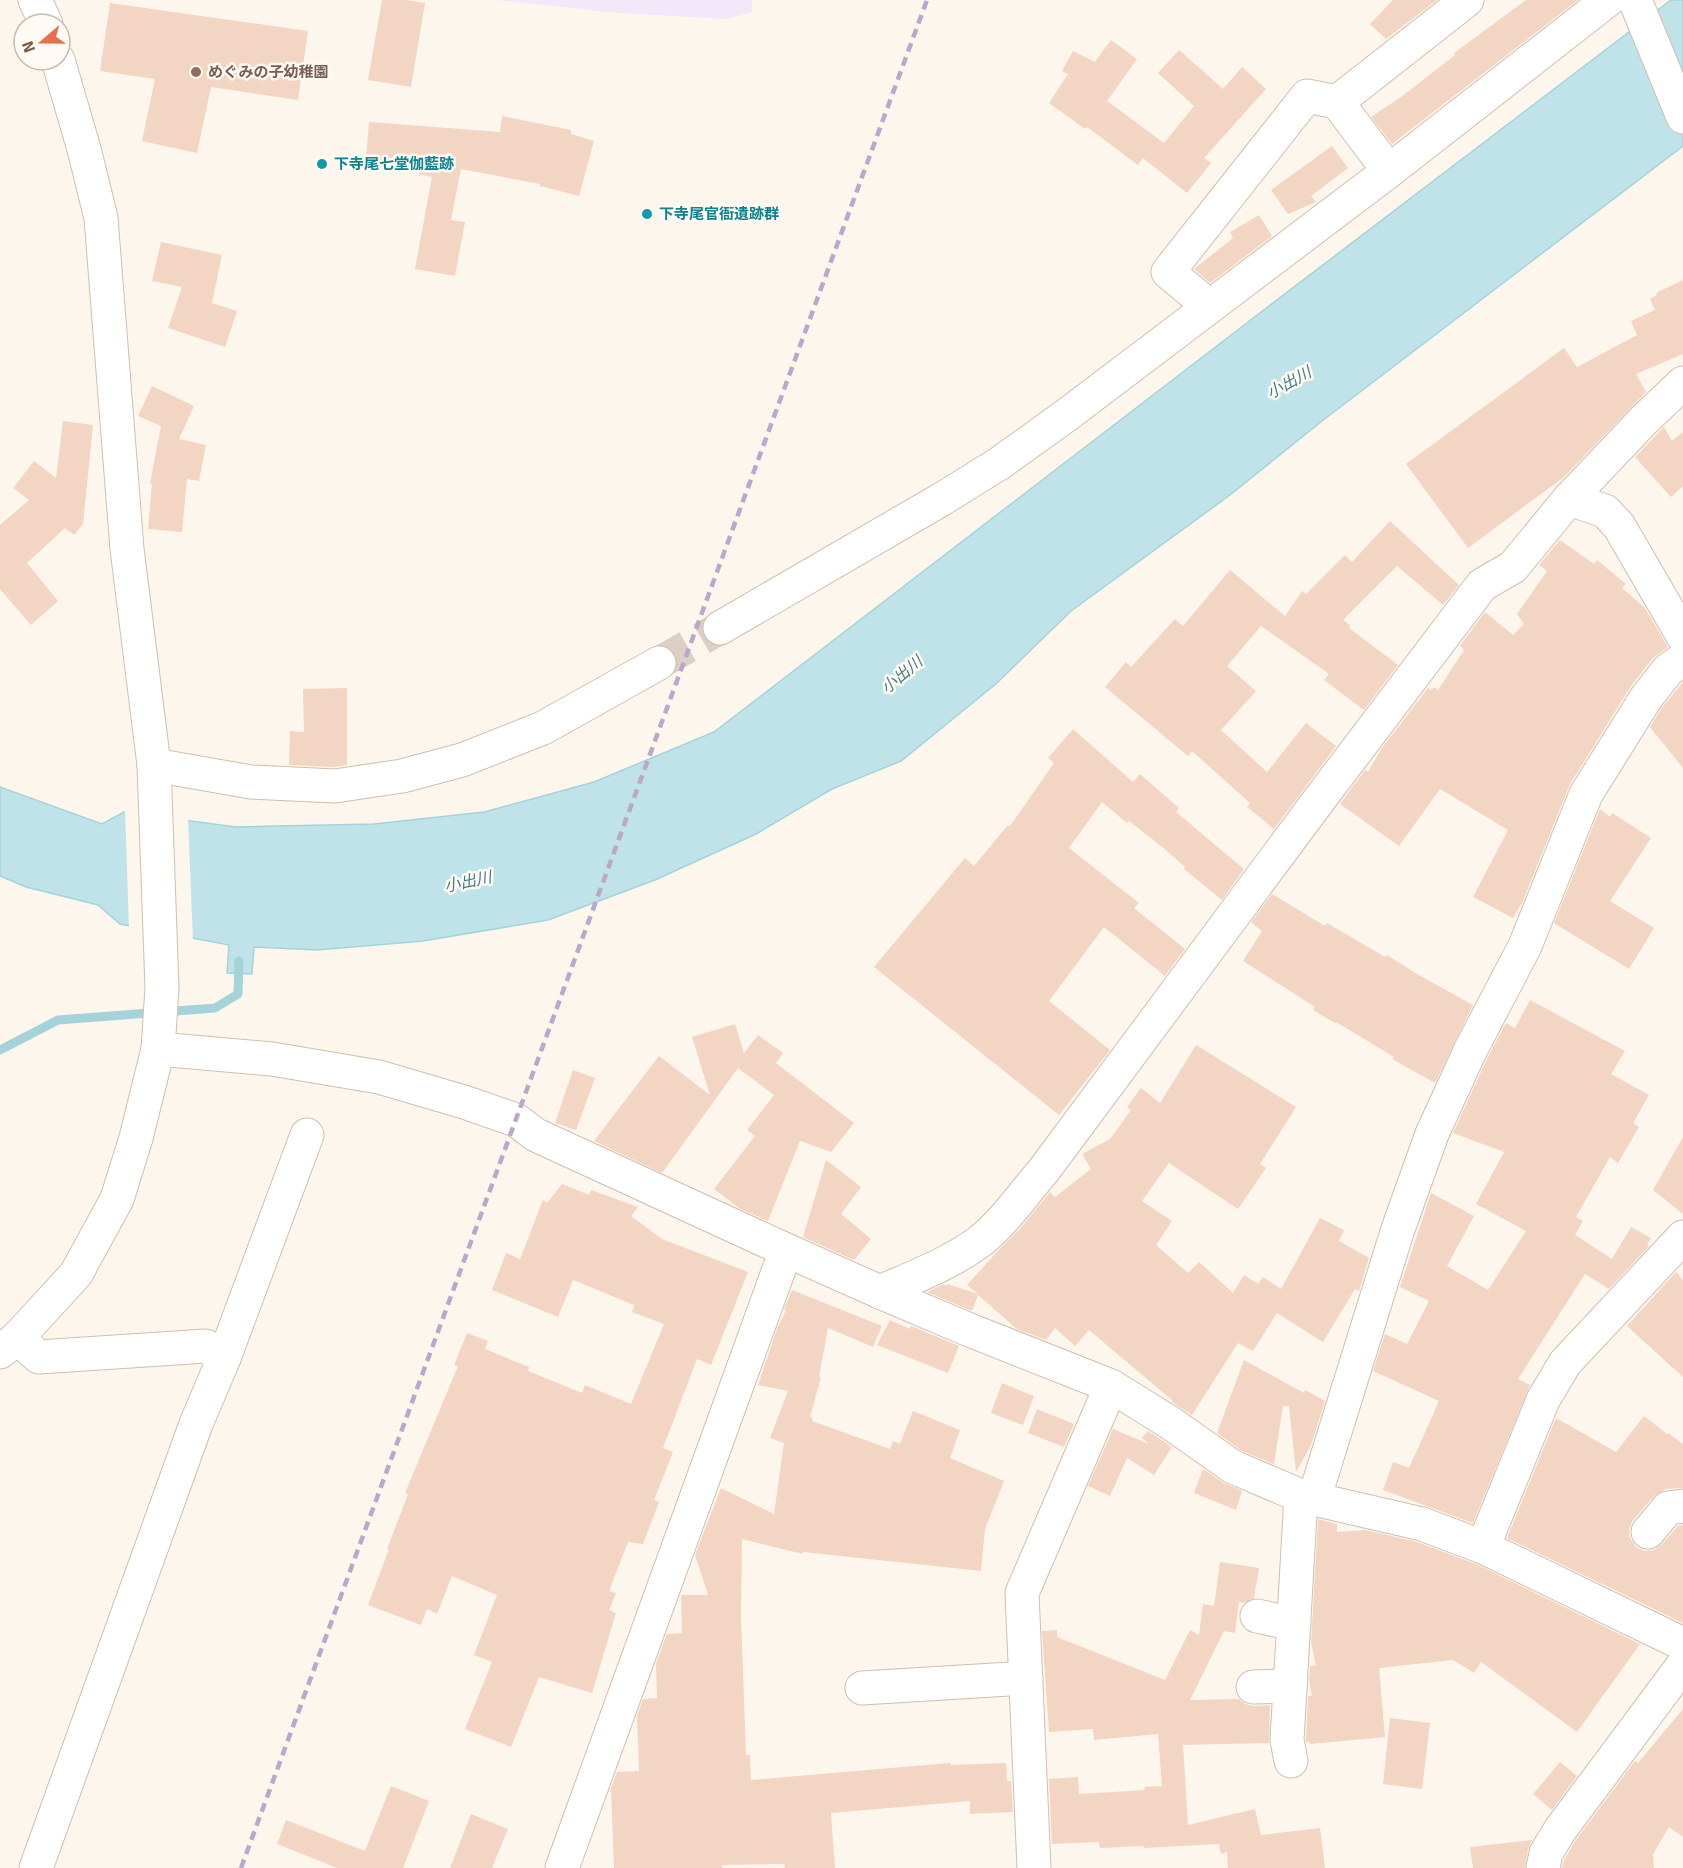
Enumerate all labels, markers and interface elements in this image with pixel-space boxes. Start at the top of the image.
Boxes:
north arrow [12,12,72,72]
text: N [18,38,40,55]
place label: めぐみの子幼稚園 [208,63,328,81]
marker: めぐみの子幼稚園 [189,65,203,79]
place label: 下寺尾七堂伽藍跡 [334,155,454,173]
marker: 下寺尾七堂伽藍跡 [315,157,329,171]
place label: 下寺尾官衙遺跡群 [659,205,779,223]
marker: 下寺尾官衙遺跡群 [640,207,654,221]
water label: 小出川 [1263,362,1317,403]
water label: 小出川 [877,651,928,698]
water label: 小出川 [442,867,496,897]

